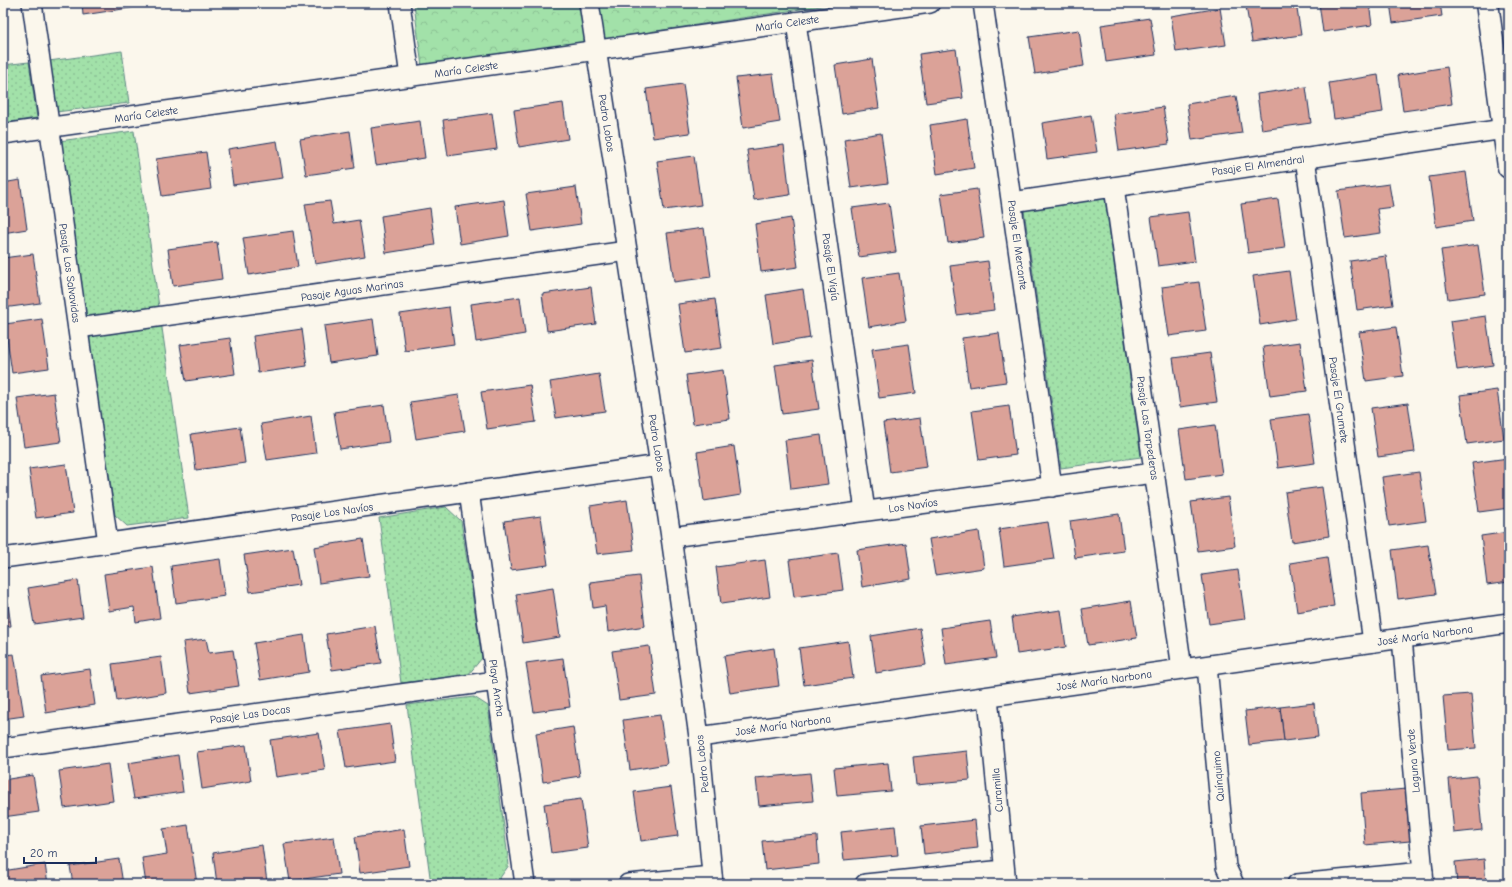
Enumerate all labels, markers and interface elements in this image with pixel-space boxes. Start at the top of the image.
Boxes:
street label: María Celeste [754,13,820,34]
street label: María Celeste [433,59,499,80]
street label: Pedro Lobos [596,93,618,153]
street label: María Celeste [113,104,179,125]
street label: Pasaje El Almendral [1211,153,1305,178]
street label: Pasaje El Mercante [1005,199,1030,291]
street label: Pasaje Los Salvavidas [56,223,83,324]
street label: Pasaje El Vigía [819,232,842,302]
street label: Pasaje Aguas Marinas [300,277,405,304]
street label: Pasaje El Grumete [1326,356,1351,444]
street label: Pasaje Las Torpederas [1134,375,1161,481]
street label: Pedro Lobos [646,413,668,473]
street label: Los Navíos [888,496,939,515]
street label: Pasaje Los Navíos [290,500,374,525]
street label: José María Narbona [1376,622,1474,649]
street label: Playa Ancha [486,659,507,718]
street label: José María Narbona [1055,667,1153,694]
street label: Pasaje Las Docas [209,702,291,727]
street label: José María Narbona [734,712,832,739]
street label: Laguna Verde [1404,728,1423,793]
street label: Pedro Lobos [693,734,712,793]
street label: Quínquimo [1210,750,1227,802]
street label: Curamilla [989,767,1006,813]
scale bar [24,839,96,865]
text: 20 m [30,846,58,860]

